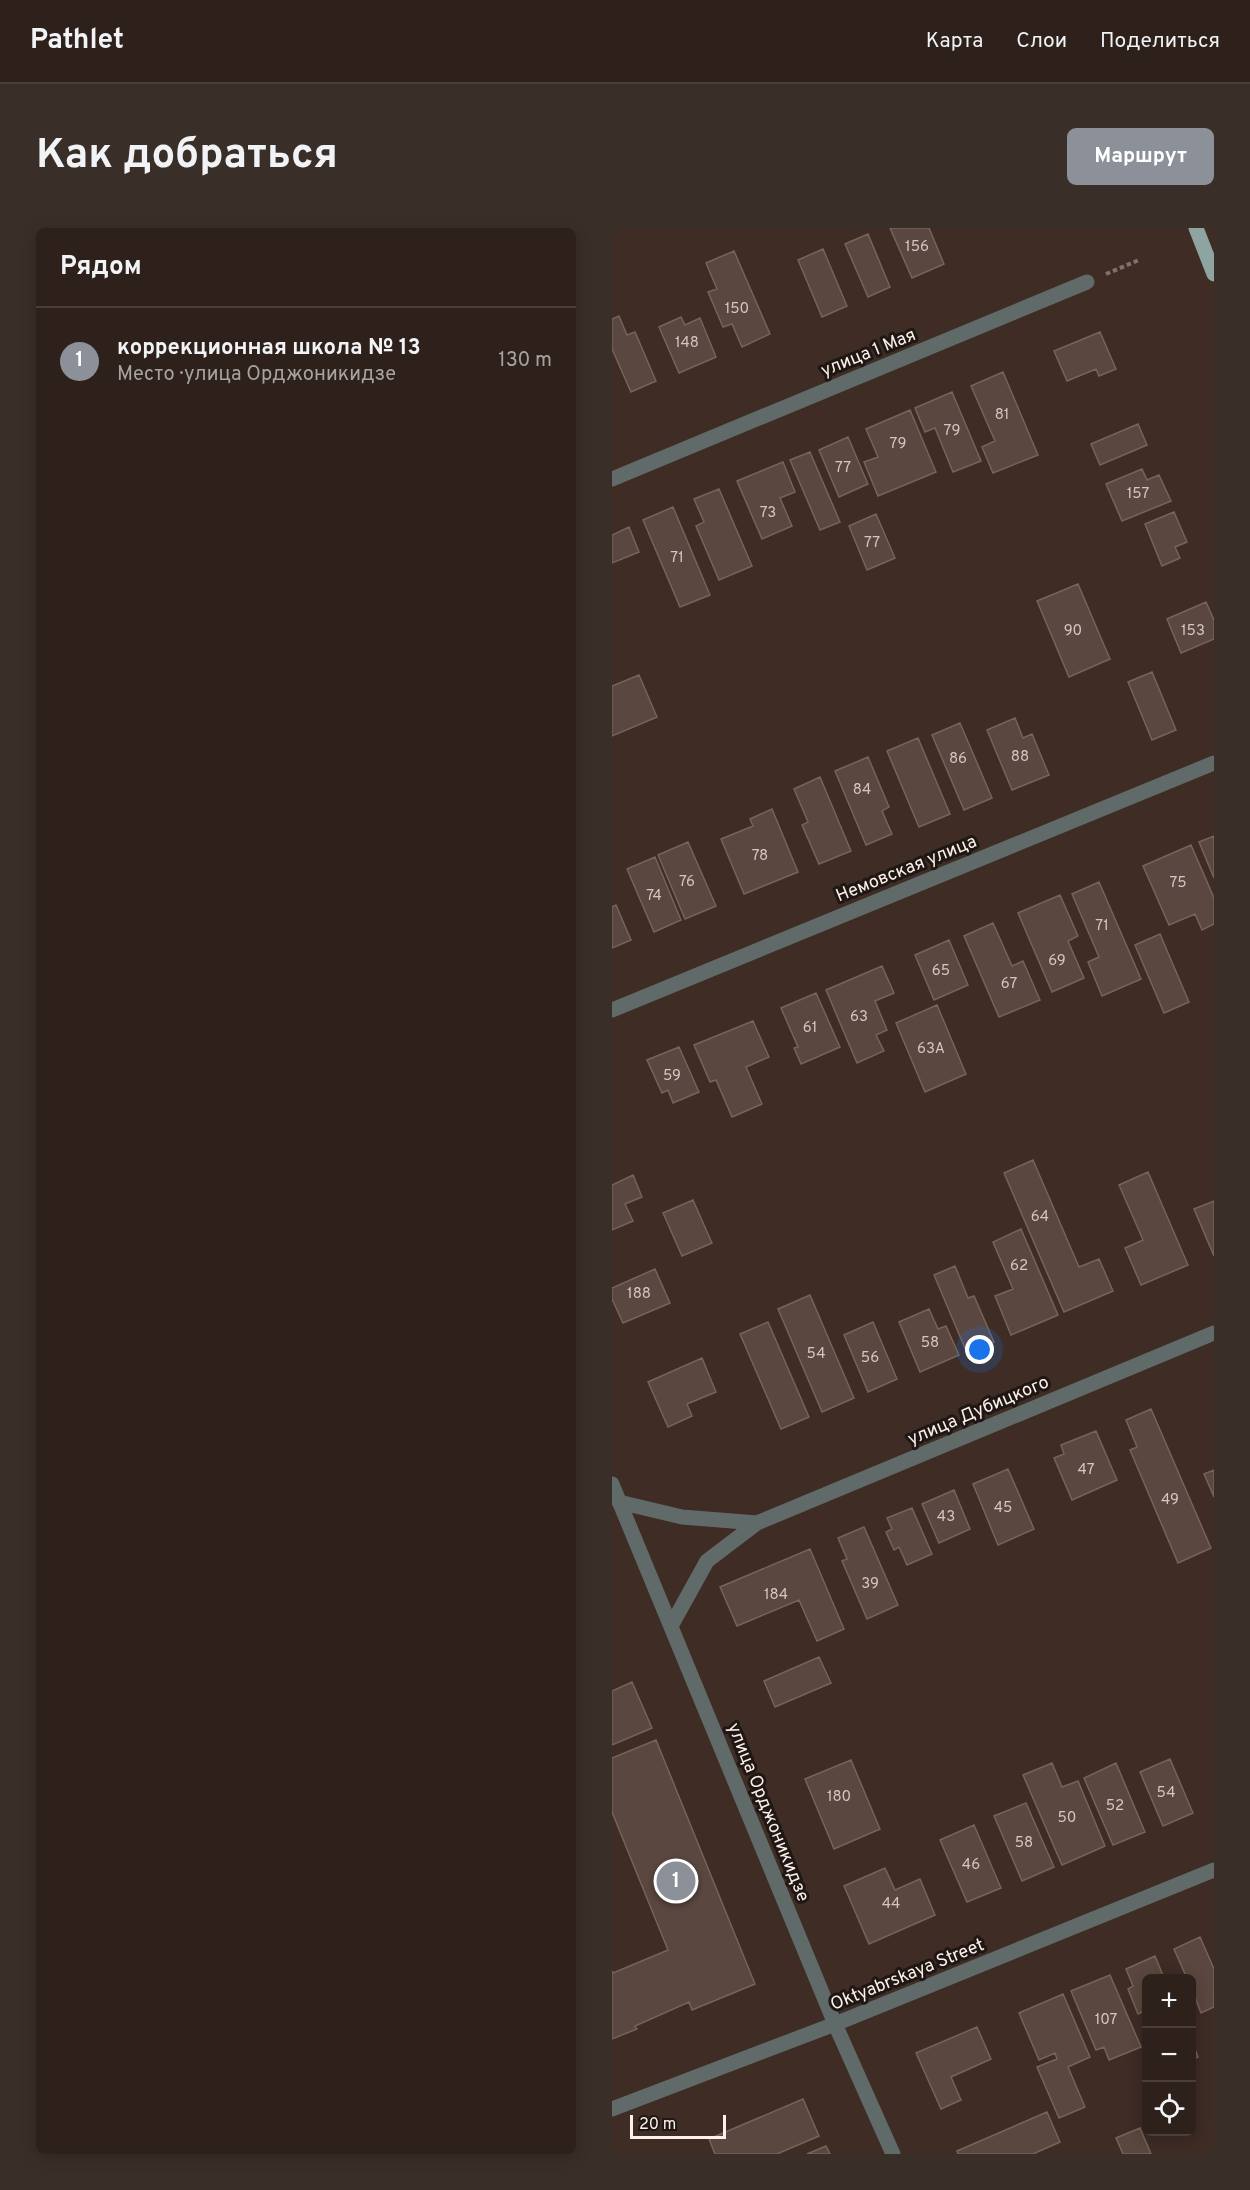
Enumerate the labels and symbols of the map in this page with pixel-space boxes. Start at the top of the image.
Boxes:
house number: 156 [905,238,929,257]
house number: 150 [725,300,749,319]
street label: улица 1 Мая [818,324,919,383]
house number: 148 [675,334,699,353]
house number: 81 [995,406,1009,425]
house number: 79 [944,422,960,441]
house number: 79 [890,435,906,454]
house number: 77 [835,459,851,478]
house number: 157 [1127,485,1149,504]
house number: 73 [760,504,776,523]
house number: 77 [864,534,880,553]
house number: 71 [670,549,684,568]
house number: 90 [1064,622,1082,641]
house number: 153 [1181,622,1205,641]
house number: 88 [1011,748,1029,767]
house number: 86 [949,750,967,769]
house number: 84 [853,781,871,800]
street label: Немовская улица [833,831,980,908]
house number: 78 [752,847,768,866]
house number: 76 [679,873,695,892]
house number: 75 [1169,874,1187,893]
house number: 74 [646,887,662,906]
house number: 71 [1095,917,1109,936]
house number: 69 [1048,952,1066,971]
house number: 65 [932,962,950,981]
house number: 67 [1001,975,1017,994]
house number: 63 [850,1008,868,1027]
house number: 61 [803,1019,817,1038]
house number: 63А [917,1040,945,1059]
house number: 59 [663,1067,681,1086]
house number: 64 [1031,1208,1049,1227]
house number: 62 [1010,1257,1028,1276]
house number: 188 [627,1285,651,1304]
house number: 58 [921,1334,939,1353]
your location [965,1335,994,1364]
house number: 54 [807,1345,825,1364]
house number: 56 [861,1349,879,1368]
street label: улица Дубицкого [904,1371,1053,1452]
house number: 47 [1078,1461,1095,1480]
house number: 49 [1161,1491,1179,1510]
house number: 45 [994,1499,1012,1518]
house number: 43 [937,1508,955,1527]
house number: 39 [861,1575,879,1594]
house number: 184 [764,1586,788,1605]
street label: улица Орджоникидзе [721,1720,814,1905]
house number: 54 [1157,1784,1175,1803]
house number: 180 [827,1788,851,1807]
house number: 52 [1106,1797,1124,1816]
house number: 50 [1058,1809,1076,1828]
house number: 58 [1015,1834,1033,1853]
house number: 46 [962,1856,980,1875]
pin: 1 [656,1858,696,1904]
house number: 44 [882,1895,900,1914]
street label: Oktyabrskaya Street [827,1934,988,2017]
house number: 107 [1095,2011,1117,2030]
scale bar [630,2112,726,2140]

